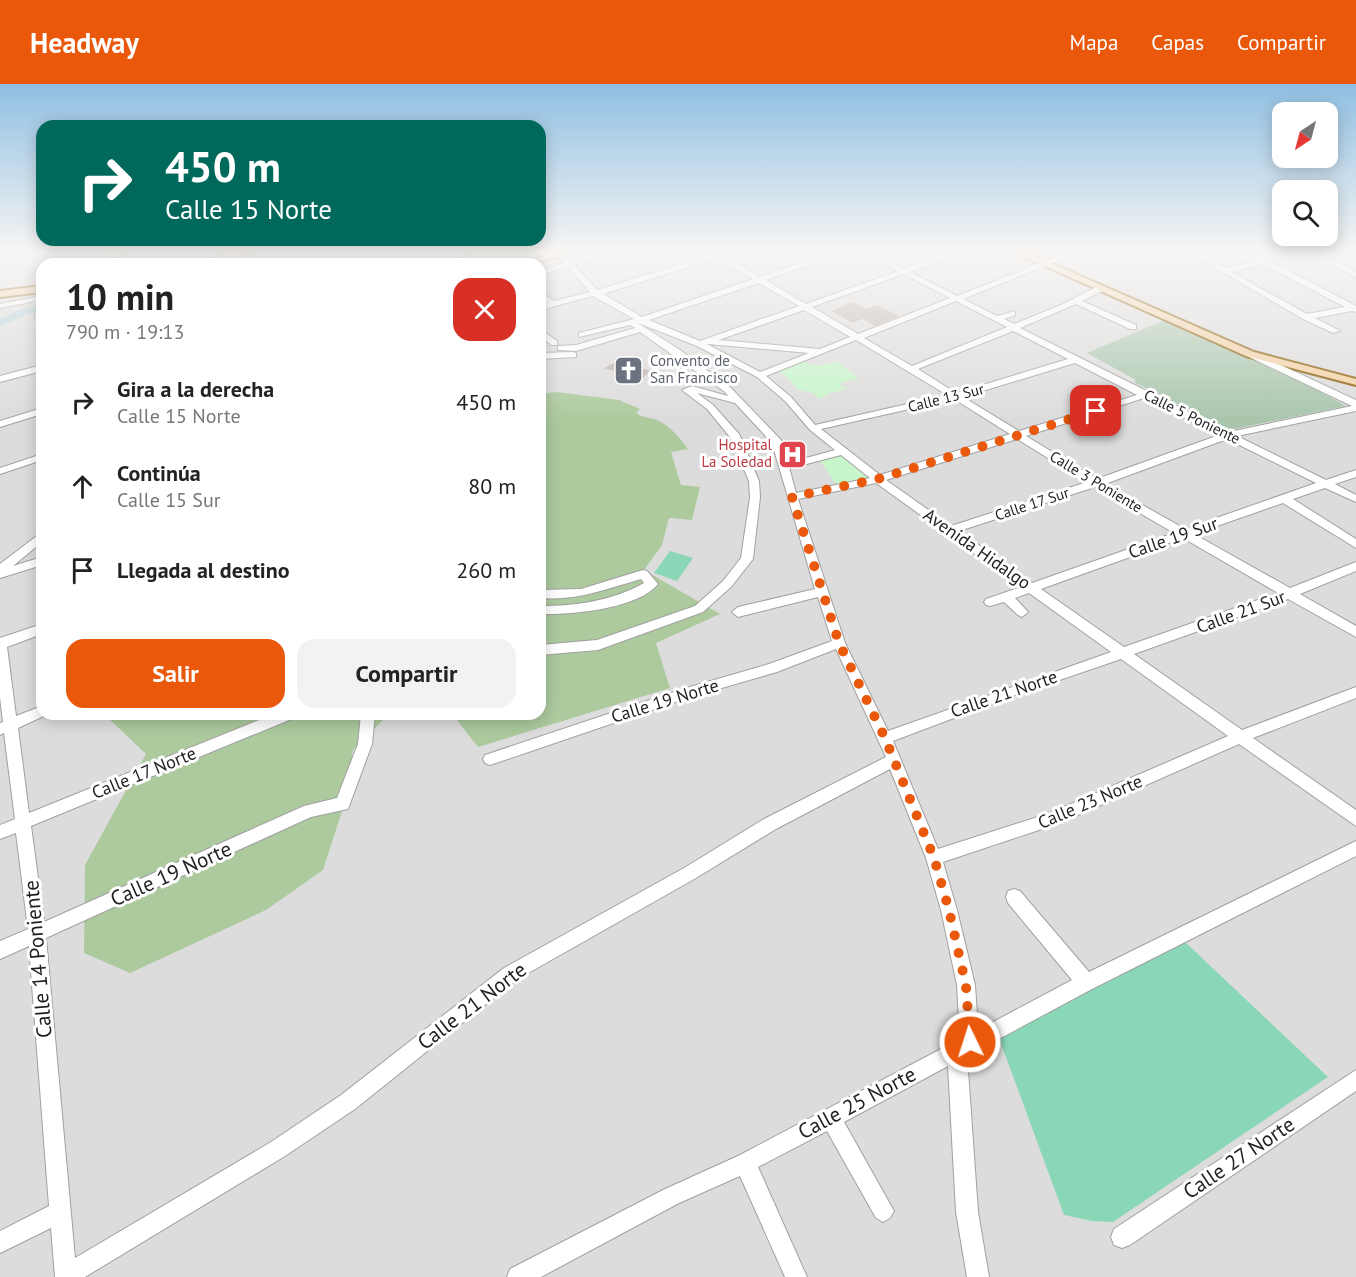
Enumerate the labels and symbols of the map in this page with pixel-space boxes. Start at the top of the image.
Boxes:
north arrow [1272,102,1338,168]
place label: Convento de San Francisco [650,351,738,387]
church icon: Convento de San Francisco [613,354,645,386]
street label: Calle 13 Sur [906,379,986,416]
pin [1070,385,1121,436]
street label: Calle 5 Poniente [1141,385,1243,448]
place label: Hospital La Soledad [702,435,773,471]
hospital icon: Hospital La Soledad [777,438,809,470]
street label: Calle 3 Poniente [1046,446,1146,517]
street label: Calle 17 Sur [992,483,1071,524]
street label: Avenida Hidalgo [919,503,1035,594]
street label: Calle 19 Sur [1125,511,1221,564]
street label: Calle 21 Sur [1193,585,1289,638]
street label: Calle 21 Norte [947,665,1060,723]
street label: Calle 19 Norte [608,673,721,728]
street label: Calle 17 Norte [88,741,199,804]
street label: Calle 23 Norte [1034,769,1146,834]
street label: Calle 19 Norte [106,835,236,912]
street label: Calle 14 Poniente [17,879,58,1039]
street label: Calle 21 Norte [412,956,532,1055]
position arrow [938,1010,1002,1074]
street label: Calle 25 Norte [793,1060,920,1145]
street label: Calle 27 Norte [1178,1110,1300,1205]

